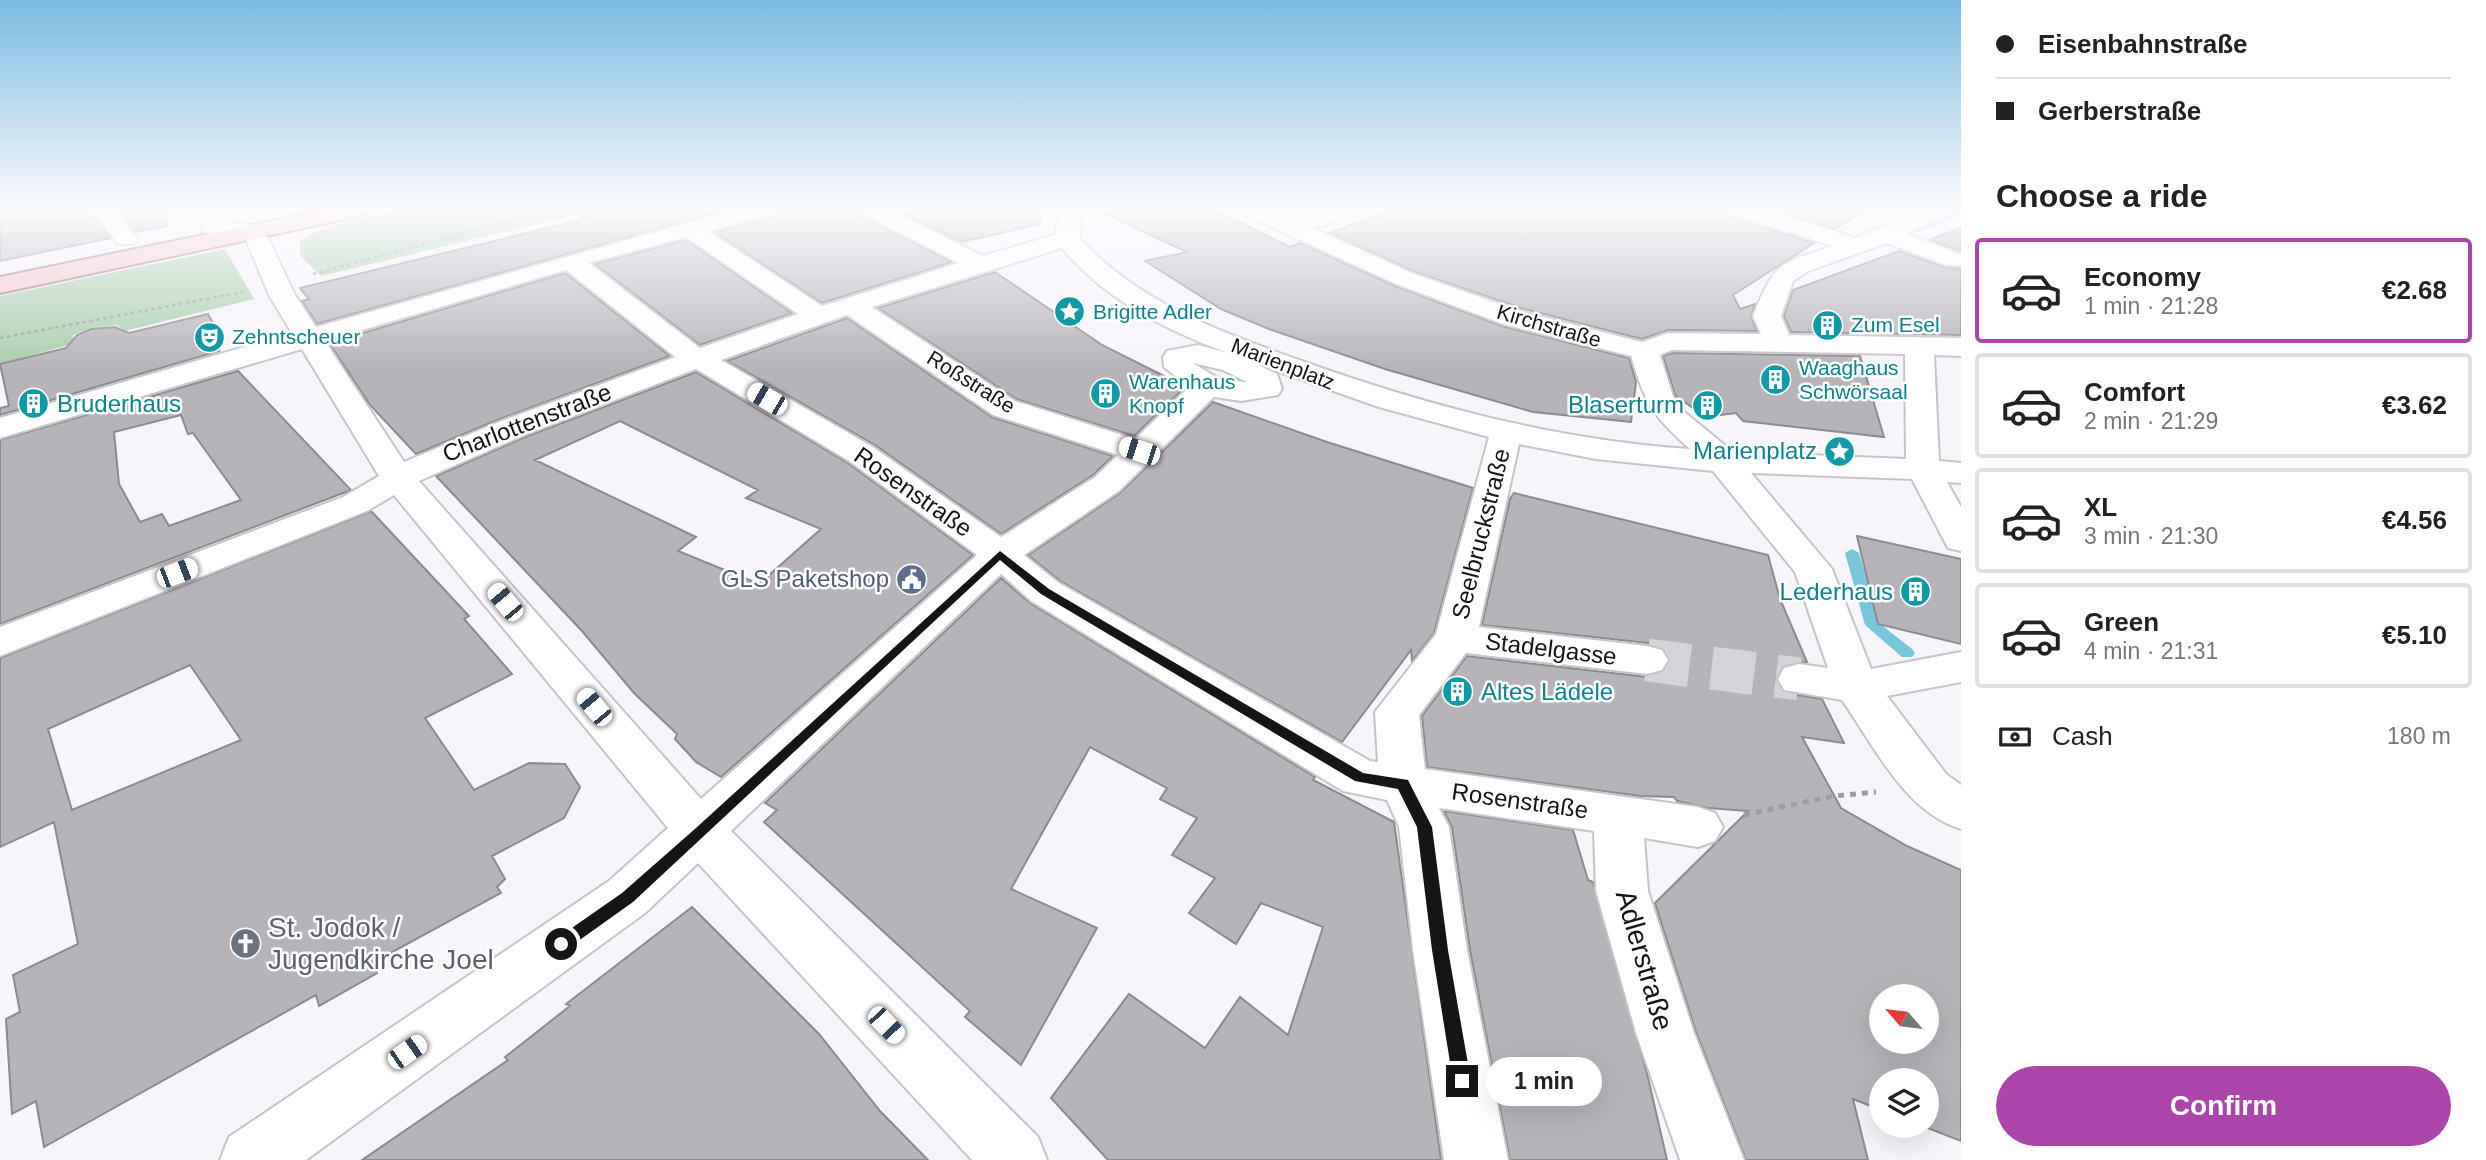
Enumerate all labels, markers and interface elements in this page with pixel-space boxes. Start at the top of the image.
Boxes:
text: Eisenbahnstraße [2038,29,2248,59]
text: Gerberstraße [2038,96,2201,126]
text: Choose a ride [1996,178,2208,214]
icon: car [2000,259,2063,322]
text: Economy [2084,262,2201,292]
text: €2.68 [2382,275,2447,305]
text: 1 min · 21:28 [2084,293,2218,319]
place icon: Brigitte Adler [1053,295,1087,329]
place label: Brigitte Adler [1093,300,1212,323]
street label: Kirchstraße [1494,300,1604,351]
building icon: Zum Esel [1811,308,1845,342]
place label: Zum Esel [1851,313,1940,336]
theatre icon: Zehntscheuer [192,320,226,354]
place label: Zehntscheuer [232,325,360,348]
street label: Marienplatz [1228,333,1338,394]
street label: Roßstraße [923,346,1019,418]
place label: Waaghaus Schwörsaal [1799,356,1908,403]
building icon: Waaghaus Schwörsaal [1759,363,1793,397]
place label: Warenhaus Knopf [1129,370,1236,417]
icon: car [2000,374,2063,437]
building icon: Warenhaus Knopf [1089,377,1123,411]
text: Comfort [2084,377,2185,407]
street label: Charlottenstraße [439,378,615,467]
car [744,379,791,419]
building icon: Bruderhaus [17,387,51,421]
building icon: Blaserturm [1690,388,1724,422]
place label: Bruderhaus [57,390,181,417]
text: €3.62 [2382,390,2447,420]
place label: Blaserturm [1568,391,1684,418]
text: 2 min · 21:29 [2084,408,2218,434]
place icon: Marienplatz [1823,434,1857,468]
car [1116,435,1163,467]
place label: Marienplatz [1693,437,1817,464]
street label: Rosenstraße [849,441,977,542]
street label: Seelbruckstraße [1446,446,1515,622]
icon: car [2000,489,2063,552]
text: XL [2084,492,2117,522]
text: €4.56 [2382,505,2447,535]
text: 3 min · 21:30 [2084,523,2218,549]
car [154,556,201,590]
public building icon: GLS Paketshop [895,562,929,596]
place label: GLS Paketshop [721,565,889,592]
building icon: Lederhaus [1899,575,1933,609]
place label: Lederhaus [1780,578,1893,605]
car [484,579,527,625]
icon: car [2000,604,2063,667]
text: Green [2084,607,2159,637]
text: €5.10 [2382,620,2447,650]
street label: Stadelgasse [1484,627,1618,670]
text: 4 min · 21:31 [2084,638,2218,664]
building icon: Altes Lädele [1441,675,1475,709]
place label: Altes Lädele [1481,678,1613,705]
car [573,684,616,730]
icon: cash [1996,718,2034,756]
text: Cash [2052,721,2113,751]
text: 180 m [2387,723,2451,749]
street label: Rosenstraße [1450,778,1590,823]
street label: Adlerstraße [1610,886,1679,1034]
place label: St. Jodok / Jugendkirche Joel [268,912,494,975]
church icon: St. Jodok / Jugendkirche Joel [228,926,262,960]
route start [545,928,577,960]
north arrow [1869,984,1939,1054]
map controls [1869,984,1939,1138]
car [864,1003,909,1047]
car [384,1031,431,1073]
callout: 1 min [1486,1056,1602,1106]
route end [1446,1065,1478,1097]
button: Confirm [1996,1066,2451,1146]
text: 1 min [1514,1068,1574,1094]
button: layers [1869,1068,1939,1138]

